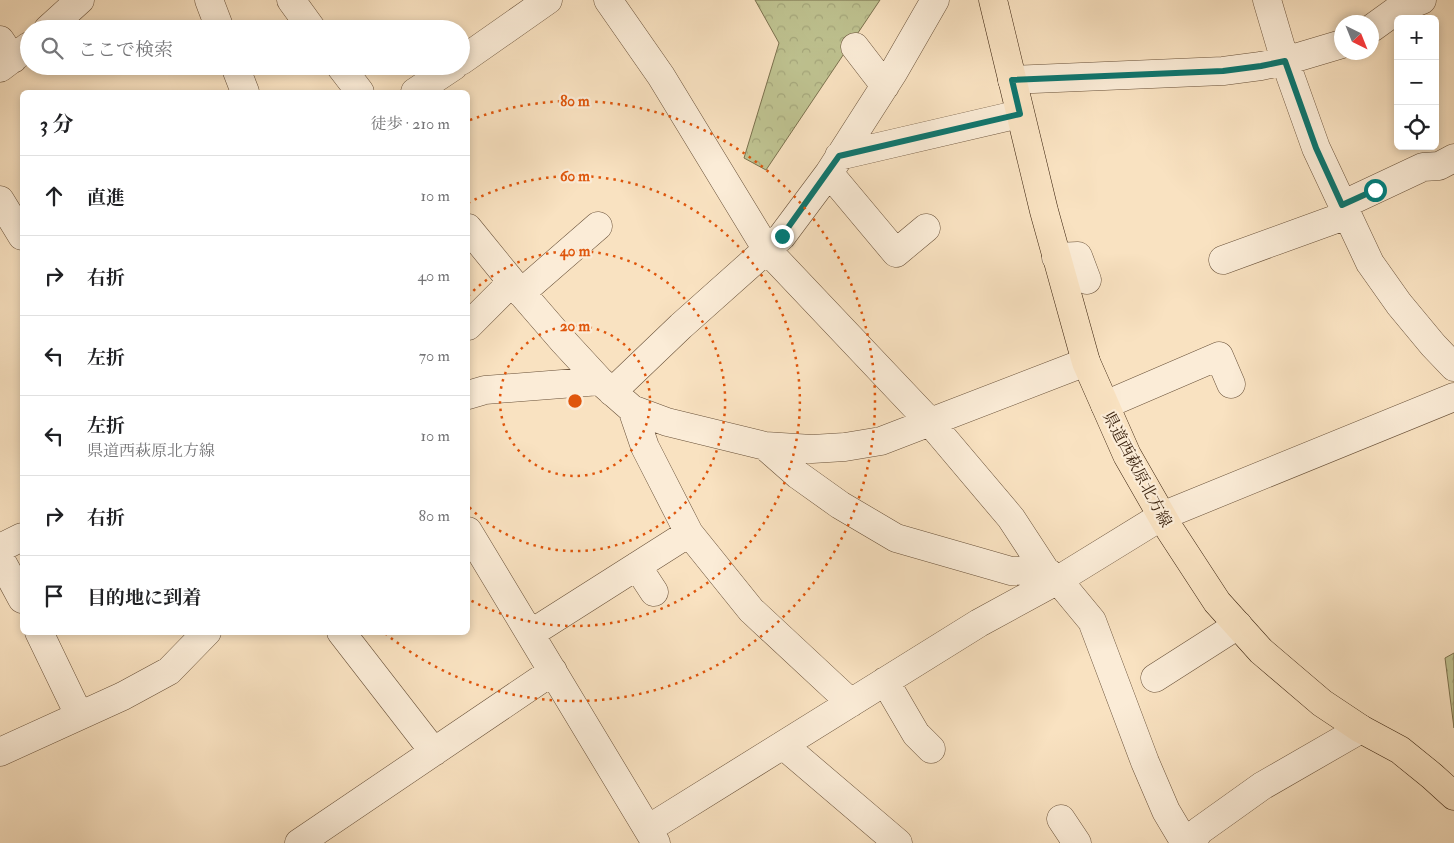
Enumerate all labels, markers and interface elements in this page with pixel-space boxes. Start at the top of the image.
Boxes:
north arrow [1334,15,1379,60]
map controls [1394,15,1439,150]
button: + [1394,15,1439,60]
search box [20,20,470,75]
icon: search [38,34,66,62]
text: ここで検索 [78,38,173,62]
button: − [1394,60,1439,105]
text: 80 m [560,92,590,111]
button: locate [1394,105,1439,150]
text: 3 分 [40,111,73,138]
text: 徒歩 · 210 m [370,114,450,134]
text: 60 m [560,167,590,186]
route start [1364,179,1387,202]
icon: ahead [40,182,68,210]
text: 直進 [87,186,125,210]
text: 10 m [420,186,450,206]
route end [771,225,794,248]
text: 40 m [559,242,591,261]
icon: right [40,262,68,290]
text: 右折 [87,266,125,290]
text: 40 m [417,266,450,286]
text: 20 m [560,317,590,336]
icon: left [40,342,68,370]
text: 左折 [87,346,125,370]
text: 70 m [419,346,450,366]
centre of rings [566,392,584,410]
street label: 県道西萩原北方線 [1098,408,1176,531]
text: 左折 [87,414,125,438]
icon: left [40,422,68,450]
text: 10 m [420,426,450,446]
text: 県道西萩原北方線 [87,441,215,461]
icon: right [40,502,68,530]
text: 右折 [87,506,125,530]
text: 80 m [419,506,450,526]
icon: arrive [40,582,68,610]
text: 目的地に到着 [87,586,201,610]

